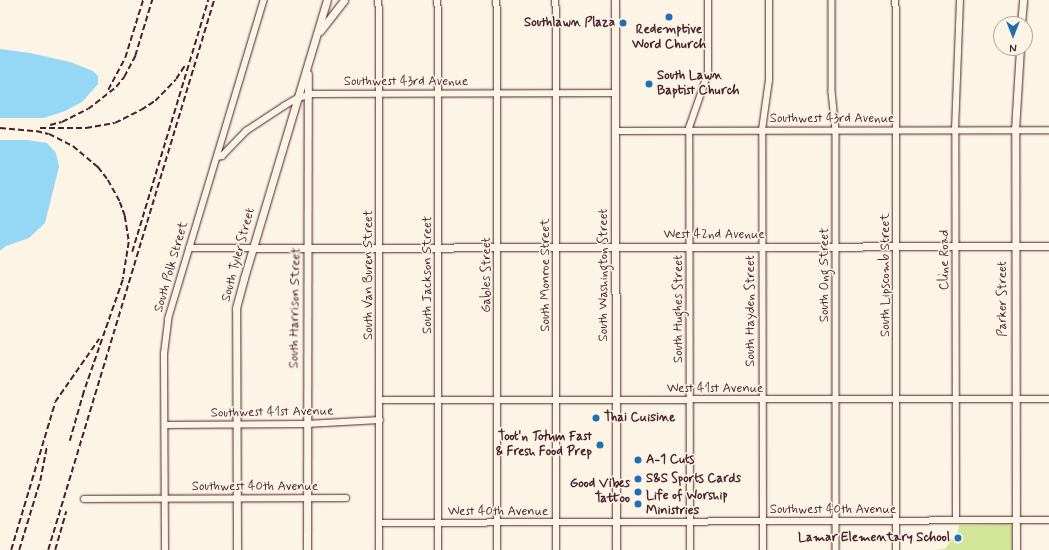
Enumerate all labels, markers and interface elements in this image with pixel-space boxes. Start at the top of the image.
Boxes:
marker: Redemptive Word Church [664,12,674,22]
place label: Southlawn Plaza [524,15,615,31]
north arrow [993,16,1033,56]
marker: Southlawn Plaza [618,18,628,28]
place label: Redemptive Word Church [632,23,706,54]
text: N [1009,40,1017,54]
place label: South Lawn Baptist Church [657,69,740,100]
street label: Southwest 43rd Avenue [343,74,469,90]
marker: South Lawn Baptist Church [644,79,654,89]
street label: Southwest 43rd Avenue [769,111,895,127]
street label: South Tyler Street [219,205,259,305]
street label: South Van Buren Street [361,208,377,342]
street label: South Washington Street [596,208,612,342]
street label: South Lipscomb Street [878,213,894,337]
street label: South Jackson Street [420,216,436,334]
street label: South Monroe Street [538,218,554,332]
street label: South Polk Street [152,220,192,314]
street label: West 42nd Avenue [663,227,765,243]
street label: South Ong Street [817,228,833,322]
street label: Cline Road [937,230,953,290]
street label: Gables Street [479,236,495,314]
street label: South Harrison Street [287,248,305,368]
street label: South Hughes Street [671,254,687,364]
street label: South Hayden Street [743,254,759,368]
street label: Parker Street [995,260,1011,338]
street label: West 41st Avenue [667,381,763,397]
street label: Southwest 41st Avenue [211,404,333,422]
place label: Thai Cuisine [604,410,674,426]
marker: Thai Cuisine [591,413,601,423]
place label: Toot'n Totum Fast & Fresh Food Prep [497,430,592,461]
marker: Toot'n Totum Fast & Fresh Food Prep [595,440,605,450]
place label: A-1 Cuts [646,452,694,468]
marker: A-1 Cuts [633,455,643,465]
place label: S&S Sports Cards [646,471,746,487]
marker: S&S Sports Cards [633,474,643,484]
place label: Good Vibes Tattoo [571,477,630,508]
street label: Southwest 40th Avenue [192,479,318,495]
marker: Good Vibes Tattoo [633,487,643,497]
place label: Life of Worship Ministries [646,489,728,520]
marker: Life of Worship Ministries [633,499,643,509]
street label: Southwest 40th Avenue [770,502,896,518]
street label: West 40th Avenue [448,504,548,520]
place label: Lamar Elementary School [799,530,950,546]
marker: Lamar Elementary School [953,533,963,543]

